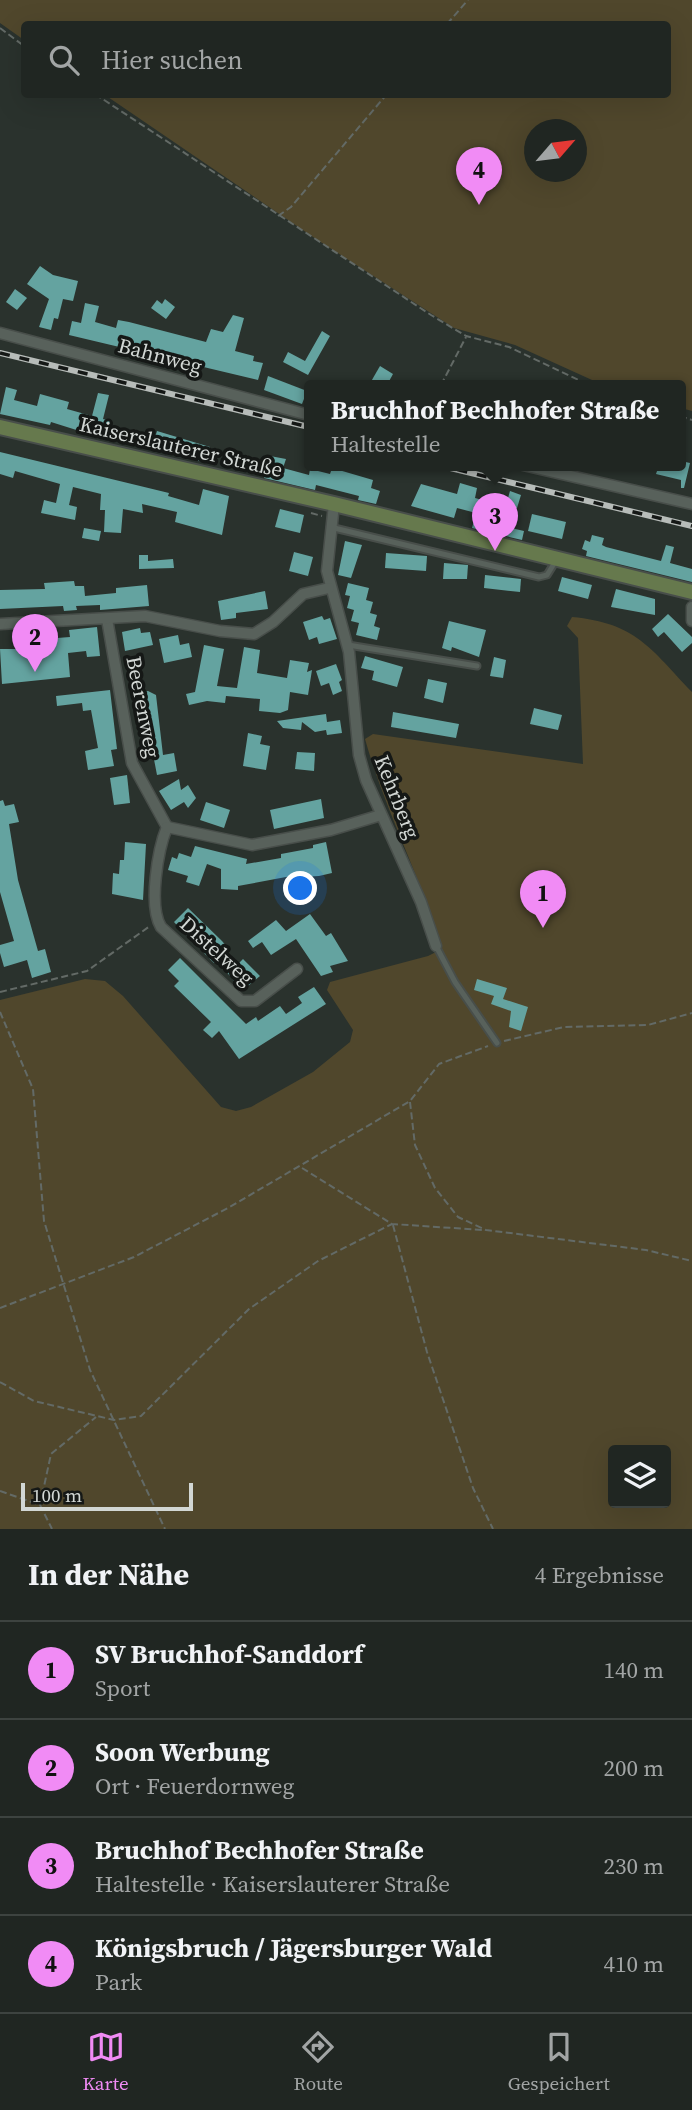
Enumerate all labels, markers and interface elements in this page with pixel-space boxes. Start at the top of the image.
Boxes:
search box [21,21,671,98]
icon: search [45,41,83,79]
text: Hier suchen [101,42,243,78]
north arrow [524,119,587,182]
pin: 4 [456,147,502,205]
street label: Bahnweg [115,330,205,381]
popup [304,380,686,471]
text: Bruchhof Bechhofer Straße [331,392,659,428]
street label: Kaiserslauterer Straße [77,409,286,484]
text: Haltestelle [331,428,440,460]
pin: 3 [472,493,518,551]
pin: 2 [12,614,58,672]
street label: Beerenweg [119,653,168,760]
street label: Kehrberg [368,751,427,843]
pin: 1 [520,870,566,928]
your location [283,871,317,905]
street label: Distelweg [174,909,261,992]
map controls [608,1445,671,1508]
button: layers [608,1445,671,1508]
scale bar [21,1480,192,1512]
text: 100 m [32,1482,82,1508]
text: In der Nähe [28,1554,189,1595]
text: 4 Ergebnisse [535,1559,664,1591]
text: SV Bruchhof-Sanddorf [95,1636,363,1672]
text: 1 [45,1654,57,1686]
text: 140 m [603,1654,664,1686]
text: Sport [95,1672,150,1704]
text: Soon Werbung [95,1734,270,1770]
text: 2 [45,1752,57,1784]
text: 200 m [603,1752,664,1784]
text: Ort · Feuerdornweg [95,1770,294,1802]
text: Bruchhof Bechhofer Straße [95,1832,424,1868]
text: 3 [45,1850,57,1882]
text: 230 m [603,1850,664,1882]
text: Haltestelle · Kaiserslauterer Straße [95,1868,450,1900]
text: Königsbruch / Jägersburger Wald [95,1930,492,1966]
text: 4 [45,1948,57,1980]
text: 410 m [603,1948,664,1980]
text: Park [95,1966,142,1998]
tab: Karte [82,2028,129,2096]
tab: Route [294,2028,343,2096]
tab: Gespeichert [508,2028,610,2096]

